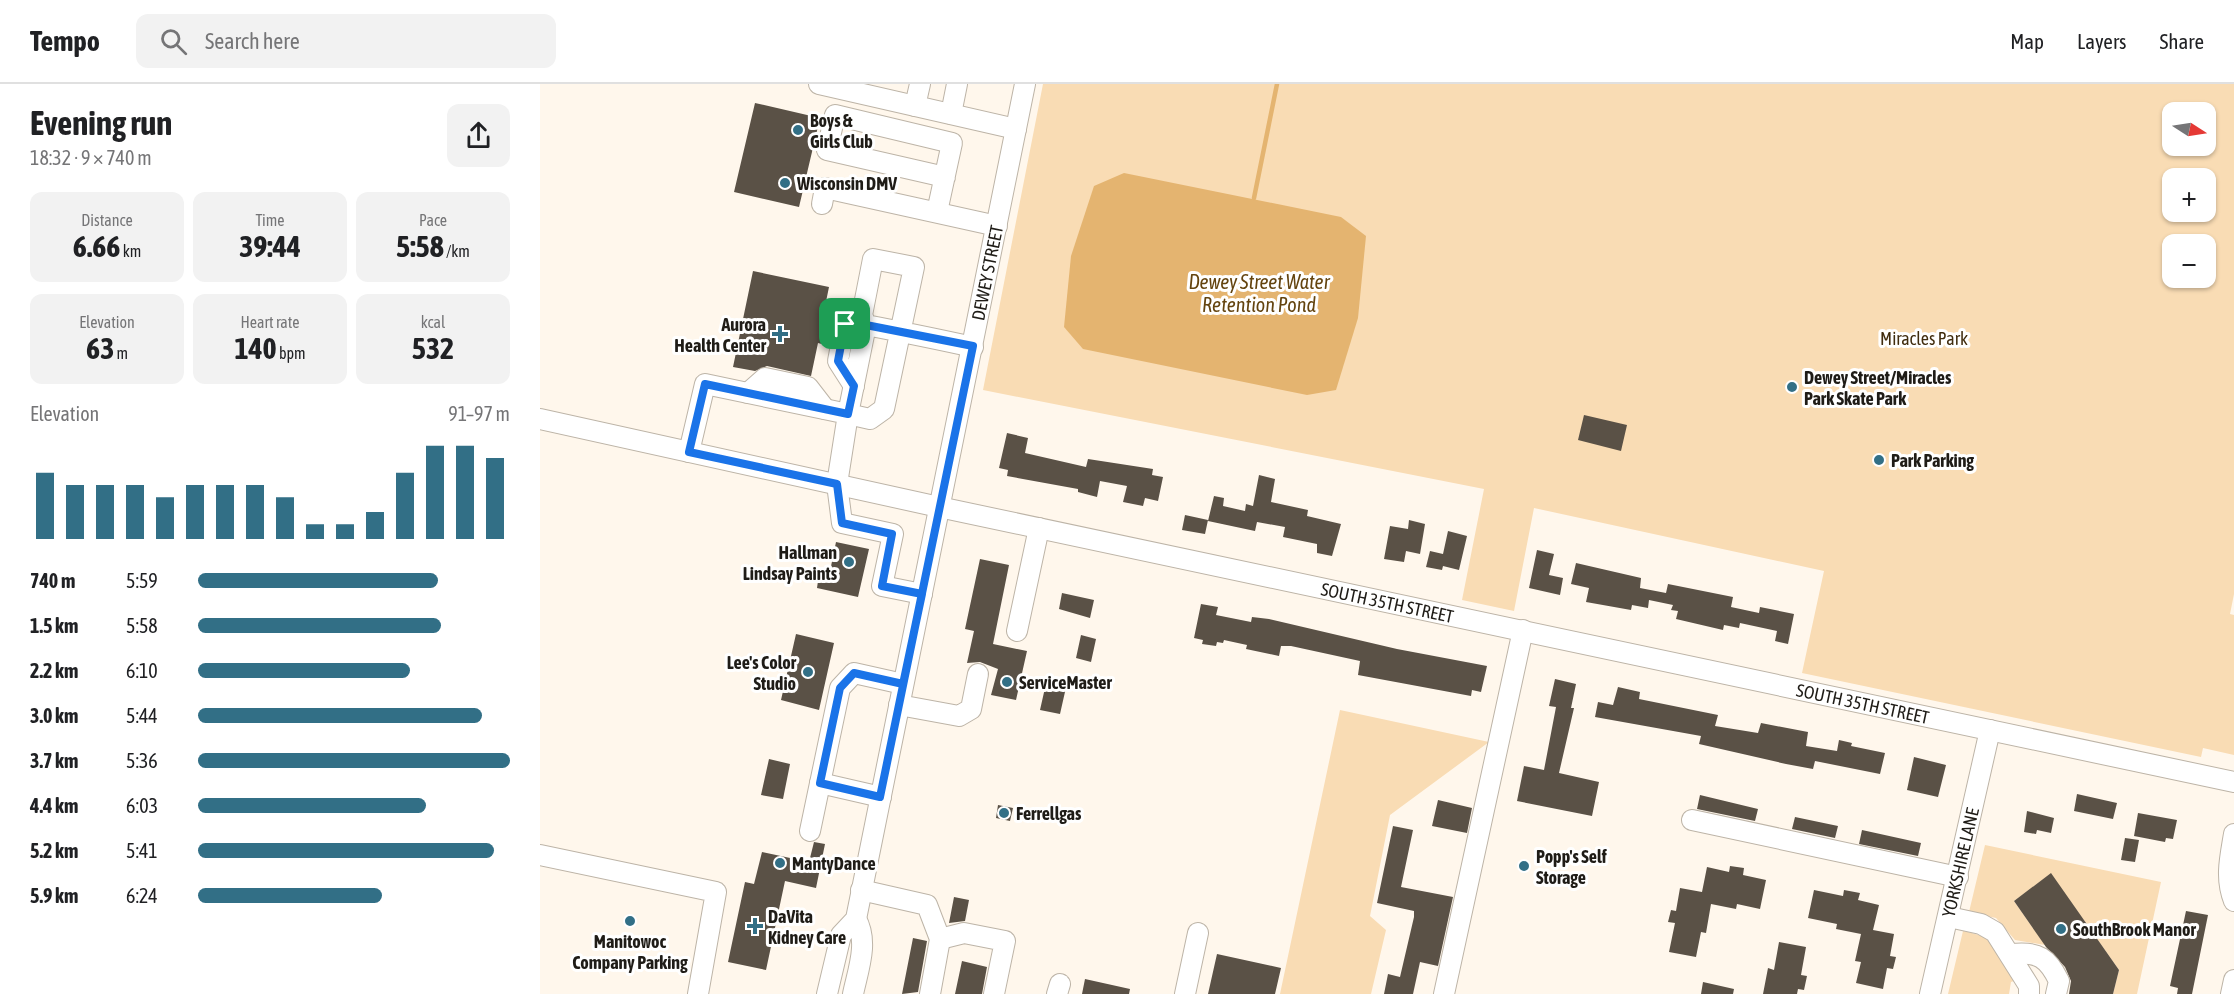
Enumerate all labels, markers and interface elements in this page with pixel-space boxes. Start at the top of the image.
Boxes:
search box [136,14,556,68]
text: Tempo [30,25,100,57]
icon: search [157,25,190,58]
text: Search here [205,28,300,54]
text: Map [2010,29,2044,53]
text: Layers [2077,29,2127,53]
text: Share [2160,29,2204,53]
north arrow [2162,102,2216,156]
map controls [2162,102,2216,288]
text: Evening run [30,104,172,142]
button: share [447,104,510,167]
place label: Boys & Girls Club [810,110,873,152]
marker: Boys & Girls Club [791,123,805,137]
text: 18:32 · 9 × 740 m [30,146,152,169]
button: + [2162,168,2216,222]
place label: Wisconsin DMV [796,173,897,194]
marker: Wisconsin DMV [778,176,792,190]
text: Distance [81,211,133,229]
text: Time [255,211,285,229]
text: Pace [419,211,447,229]
street label: DEWEY STREET [967,223,1007,322]
text: 6.66 [73,229,120,263]
text: 39:44 [239,229,301,263]
text: 5:58 [396,229,444,263]
button: − [2162,234,2216,288]
text: km [120,242,141,260]
text: /km [444,242,470,260]
water label: Dewey Street Water Retention Pond [1188,270,1331,316]
pin [819,298,870,349]
icon: arrive [828,307,861,340]
text: Elevation [79,313,135,331]
text: Heart rate [241,313,299,331]
text: kcal [421,313,445,331]
place label: Aurora Health Center [674,314,767,356]
marker: Aurora Health Center [771,325,789,343]
park label: Miracles Park [1880,328,1968,349]
text: 63 [86,331,114,365]
text: 140 [234,331,277,365]
text: 532 [412,331,454,365]
text: m [114,344,128,362]
text: bpm [277,344,306,362]
place label: Dewey Street/Miracles Park Skate Park [1804,367,1952,409]
marker: Dewey Street/Miracles Park Skate Park [1785,380,1799,394]
text: Elevation [30,402,99,425]
text: 91–97 m [448,402,510,425]
place label: Park Parking [1891,450,1974,471]
marker: Park Parking [1872,453,1886,467]
place label: Hallman Lindsay Paints [743,542,838,584]
marker: Hallman Lindsay Paints [842,555,856,569]
text: 740 m [30,569,75,592]
text: 5:59 [126,569,158,592]
street label: SOUTH 35TH STREET [1319,578,1456,627]
text: 1.5 km [30,614,78,637]
text: 5:58 [126,614,158,637]
place label: Lee's Color Studio [727,652,797,694]
text: 2.2 km [30,659,78,682]
text: 6:10 [126,659,158,682]
marker: Lee's Color Studio [801,665,815,679]
place label: ServiceMaster [1019,672,1112,693]
marker: ServiceMaster [1000,675,1014,689]
street label: SOUTH 35TH STREET [1795,679,1931,727]
text: 3.0 km [30,704,78,727]
text: 5:44 [126,704,158,727]
text: 3.7 km [30,749,78,772]
text: 5:36 [126,749,158,772]
text: 4.4 km [30,794,78,817]
text: 6:03 [126,794,158,817]
place label: Ferrellgas [1016,803,1082,824]
street label: YORKSHIRE LANE [1937,805,1983,919]
marker: Ferrellgas [997,806,1011,820]
text: 5.2 km [30,839,78,862]
text: 5:41 [126,839,158,862]
place label: Popp's Self Storage [1536,846,1608,888]
place label: MantyDance [792,853,876,874]
marker: MantyDance [773,856,787,870]
marker: Popp's Self Storage [1517,859,1531,873]
text: 5.9 km [30,884,78,907]
text: 6:24 [126,884,158,907]
place label: DaVita Kidney Care [768,906,846,948]
marker: Manitowoc Company Parking [623,914,637,928]
marker: DaVita Kidney Care [746,917,764,935]
place label: SouthBrook Manor [2073,919,2196,940]
marker: SouthBrook Manor [2054,922,2068,936]
place label: Manitowoc Company Parking [572,931,688,973]

